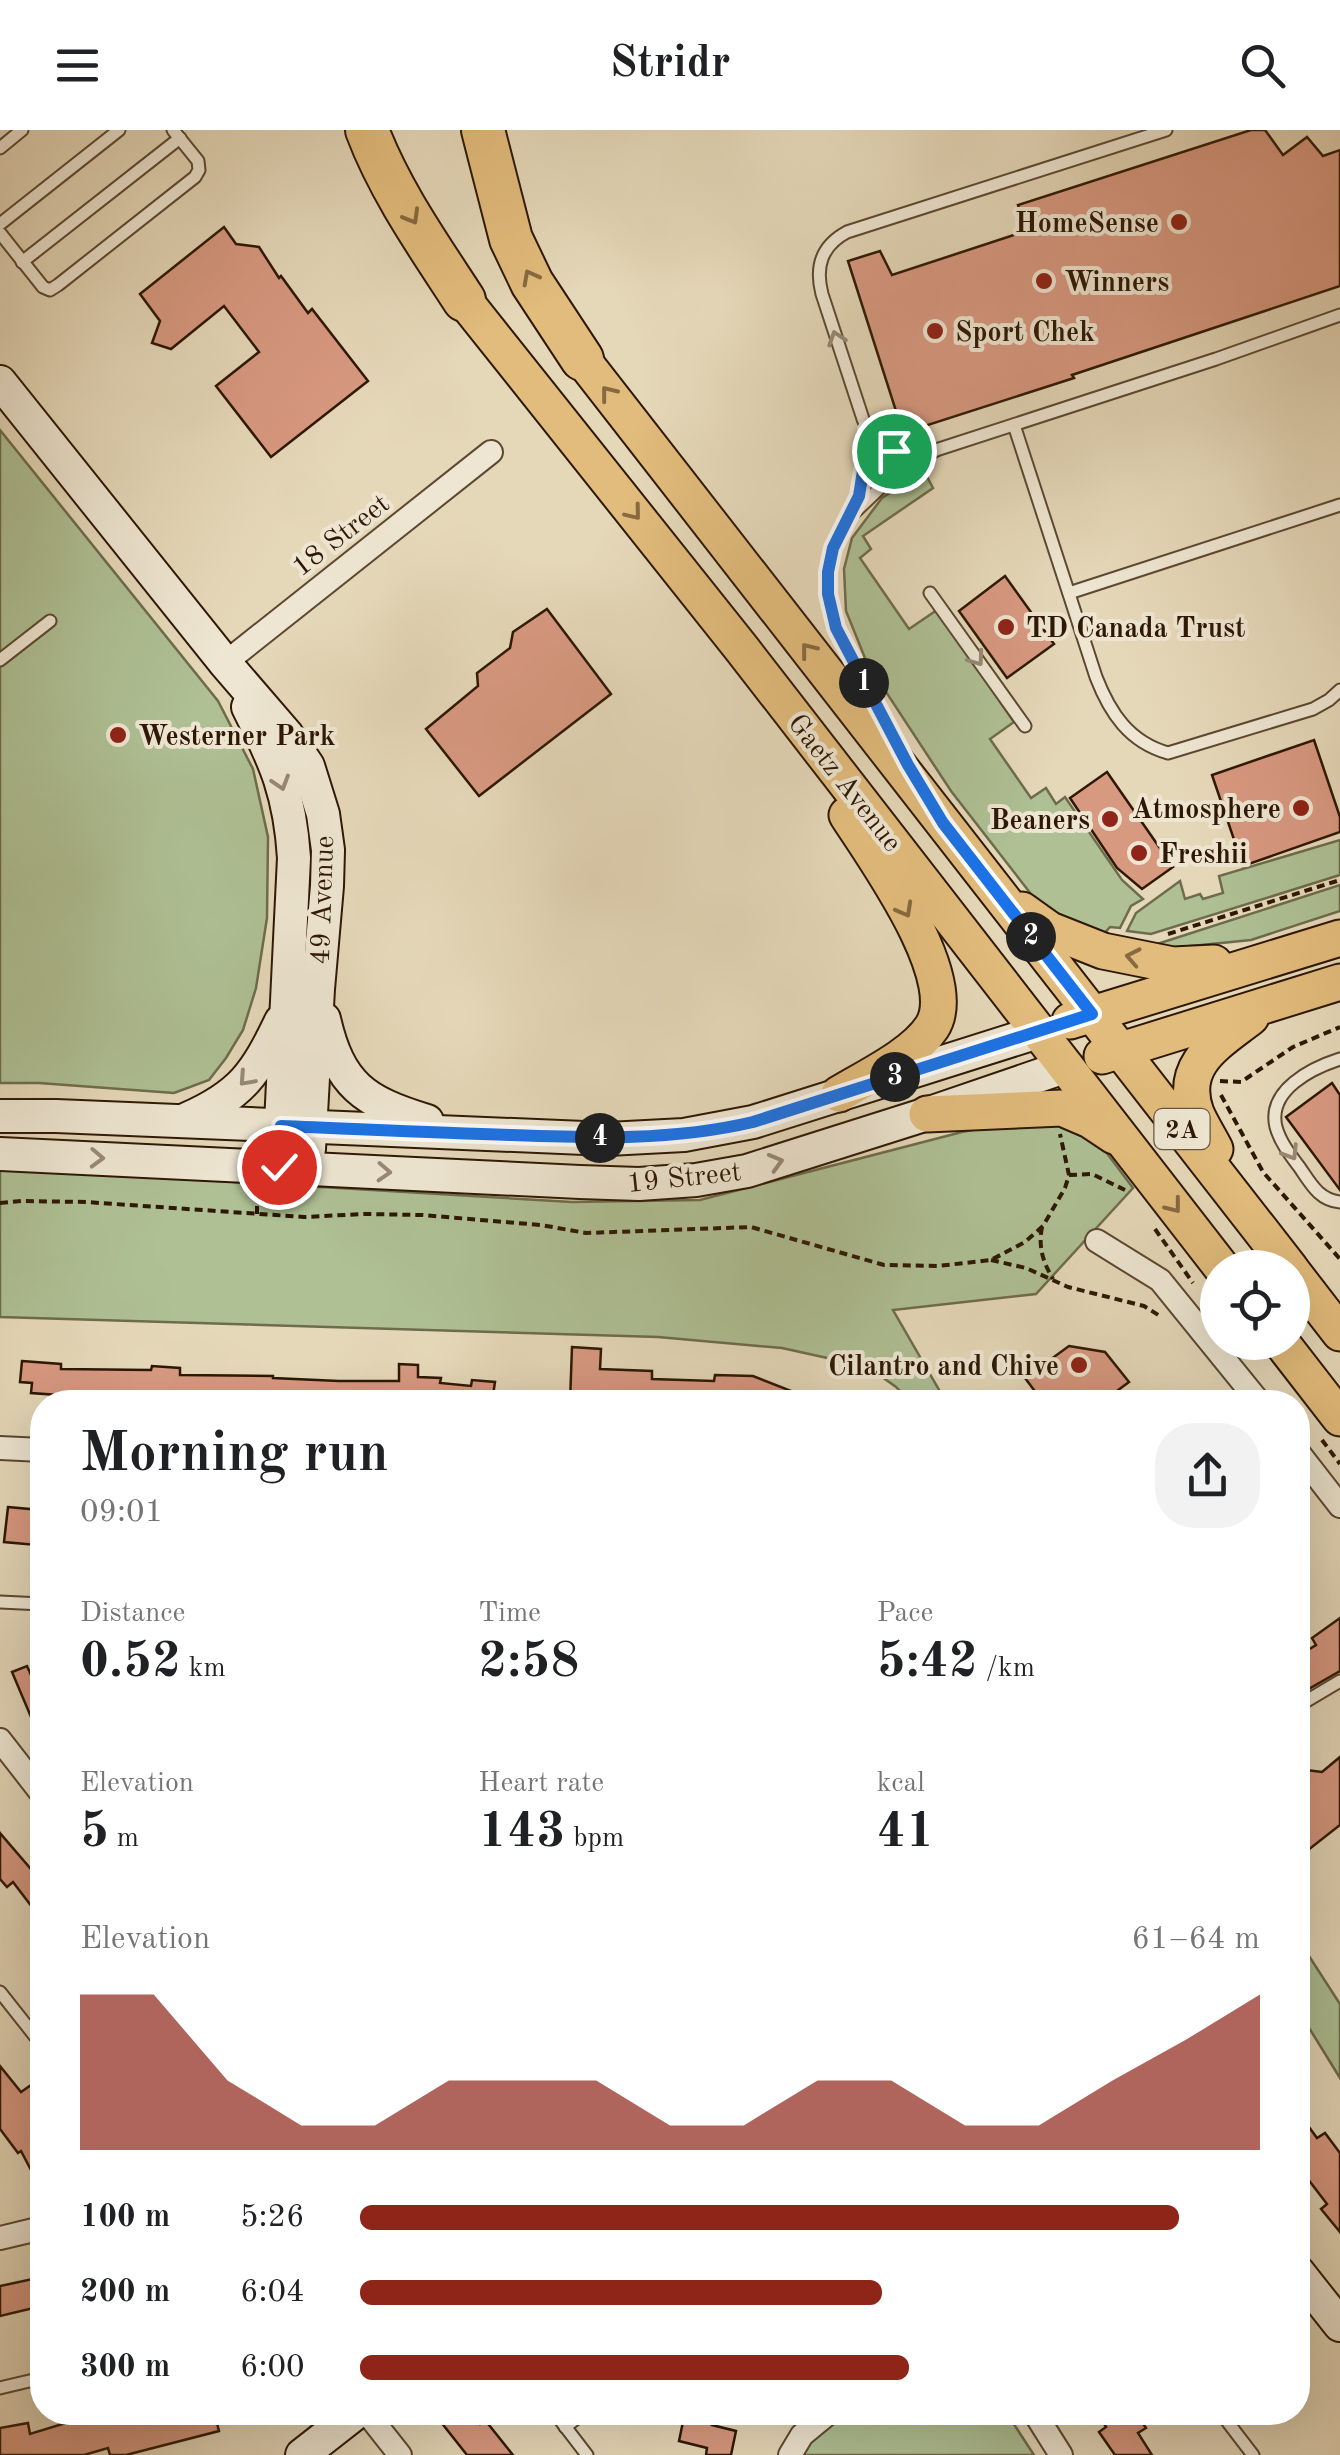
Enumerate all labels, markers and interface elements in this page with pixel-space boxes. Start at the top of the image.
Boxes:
icon: menu [50,38,105,93]
icon: search [1235,38,1290,93]
text: Stridr [610,42,730,87]
one-way arrow [399,206,419,224]
place label: HomeSense [1015,211,1159,239]
marker: HomeSense [1168,211,1190,233]
one-way arrow [523,269,542,287]
marker: Winners [1033,270,1055,292]
place label: Winners [1064,270,1169,298]
marker: Sport Chek [924,320,946,342]
place label: Sport Chek [955,320,1095,348]
one-way arrow [828,330,848,347]
one-way arrow [603,387,620,405]
pin [852,409,937,494]
icon: arrive [867,424,922,479]
street label: 18 Street [288,490,396,583]
one-way arrow [622,502,640,520]
marker: TD Canada Trust [995,616,1017,638]
place label: TD Canada Trust [1026,616,1245,644]
one-way arrow [802,643,820,661]
one-way arrow [966,648,983,666]
pin: 1 [839,658,889,708]
text: 1 [856,669,872,697]
street label: Gaetz Avenue [782,710,906,858]
marker: Westerner Park [107,724,129,746]
place label: Westerner Park [138,724,336,752]
one-way arrow [270,773,290,790]
place label: Atmosphere [1132,797,1281,825]
marker: Atmosphere [1290,797,1312,819]
place label: Beaners [990,808,1090,836]
marker: Beaners [1099,808,1121,830]
street label: 49 Avenue [308,835,340,965]
marker: Freshii [1128,842,1150,864]
place label: Freshii [1159,842,1247,870]
one-way arrow [893,899,912,917]
pin: 2 [1006,912,1056,962]
text: 2 [1023,923,1039,951]
one-way arrow [1125,947,1141,968]
pin: 3 [870,1052,920,1102]
text: 3 [887,1063,903,1091]
one-way arrow [240,1067,258,1086]
road number: 2A [1154,1109,1210,1149]
pin: 4 [575,1113,625,1163]
text: 4 [592,1124,608,1152]
pin [237,1125,322,1210]
icon: check [252,1140,307,1195]
one-way arrow [1279,1143,1298,1161]
one-way arrow [90,1148,106,1169]
one-way arrow [767,1153,785,1174]
street label: 19 Street [626,1159,743,1199]
one-way arrow [376,1162,392,1183]
one-way arrow [1162,1195,1180,1213]
map controls [1200,1250,1310,1360]
button: locate [1200,1250,1310,1360]
place label: Cilantro and Chive [828,1354,1059,1382]
marker: Cilantro and Chive [1068,1354,1090,1376]
button: share [1155,1423,1260,1528]
text: Morning run [80,1428,389,1483]
text: 09:01 [80,1497,163,1529]
text: Distance [80,1600,185,1628]
text: Time [478,1600,541,1628]
text: Pace [877,1600,933,1628]
text: 0.52 [80,1638,181,1688]
text: 2:58 [478,1638,579,1688]
text: 5:42 [877,1638,978,1688]
text: km [181,1655,226,1683]
text: /km [978,1655,1035,1683]
text: Elevation [80,1770,194,1798]
text: Heart rate [478,1770,604,1798]
text: kcal [877,1770,925,1798]
text: 5 [80,1808,109,1858]
text: 143 [478,1808,565,1858]
text: 41 [877,1808,935,1858]
text: m [109,1825,139,1853]
text: bpm [565,1825,624,1853]
text: Elevation [80,1924,210,1956]
text: 61–64 m [1132,1924,1260,1956]
text: 100 m [80,2202,170,2234]
text: 5:26 [240,2202,305,2234]
text: 200 m [80,2277,170,2309]
text: 6:04 [240,2277,305,2309]
text: 300 m [80,2352,170,2384]
text: 6:00 [240,2352,305,2384]

